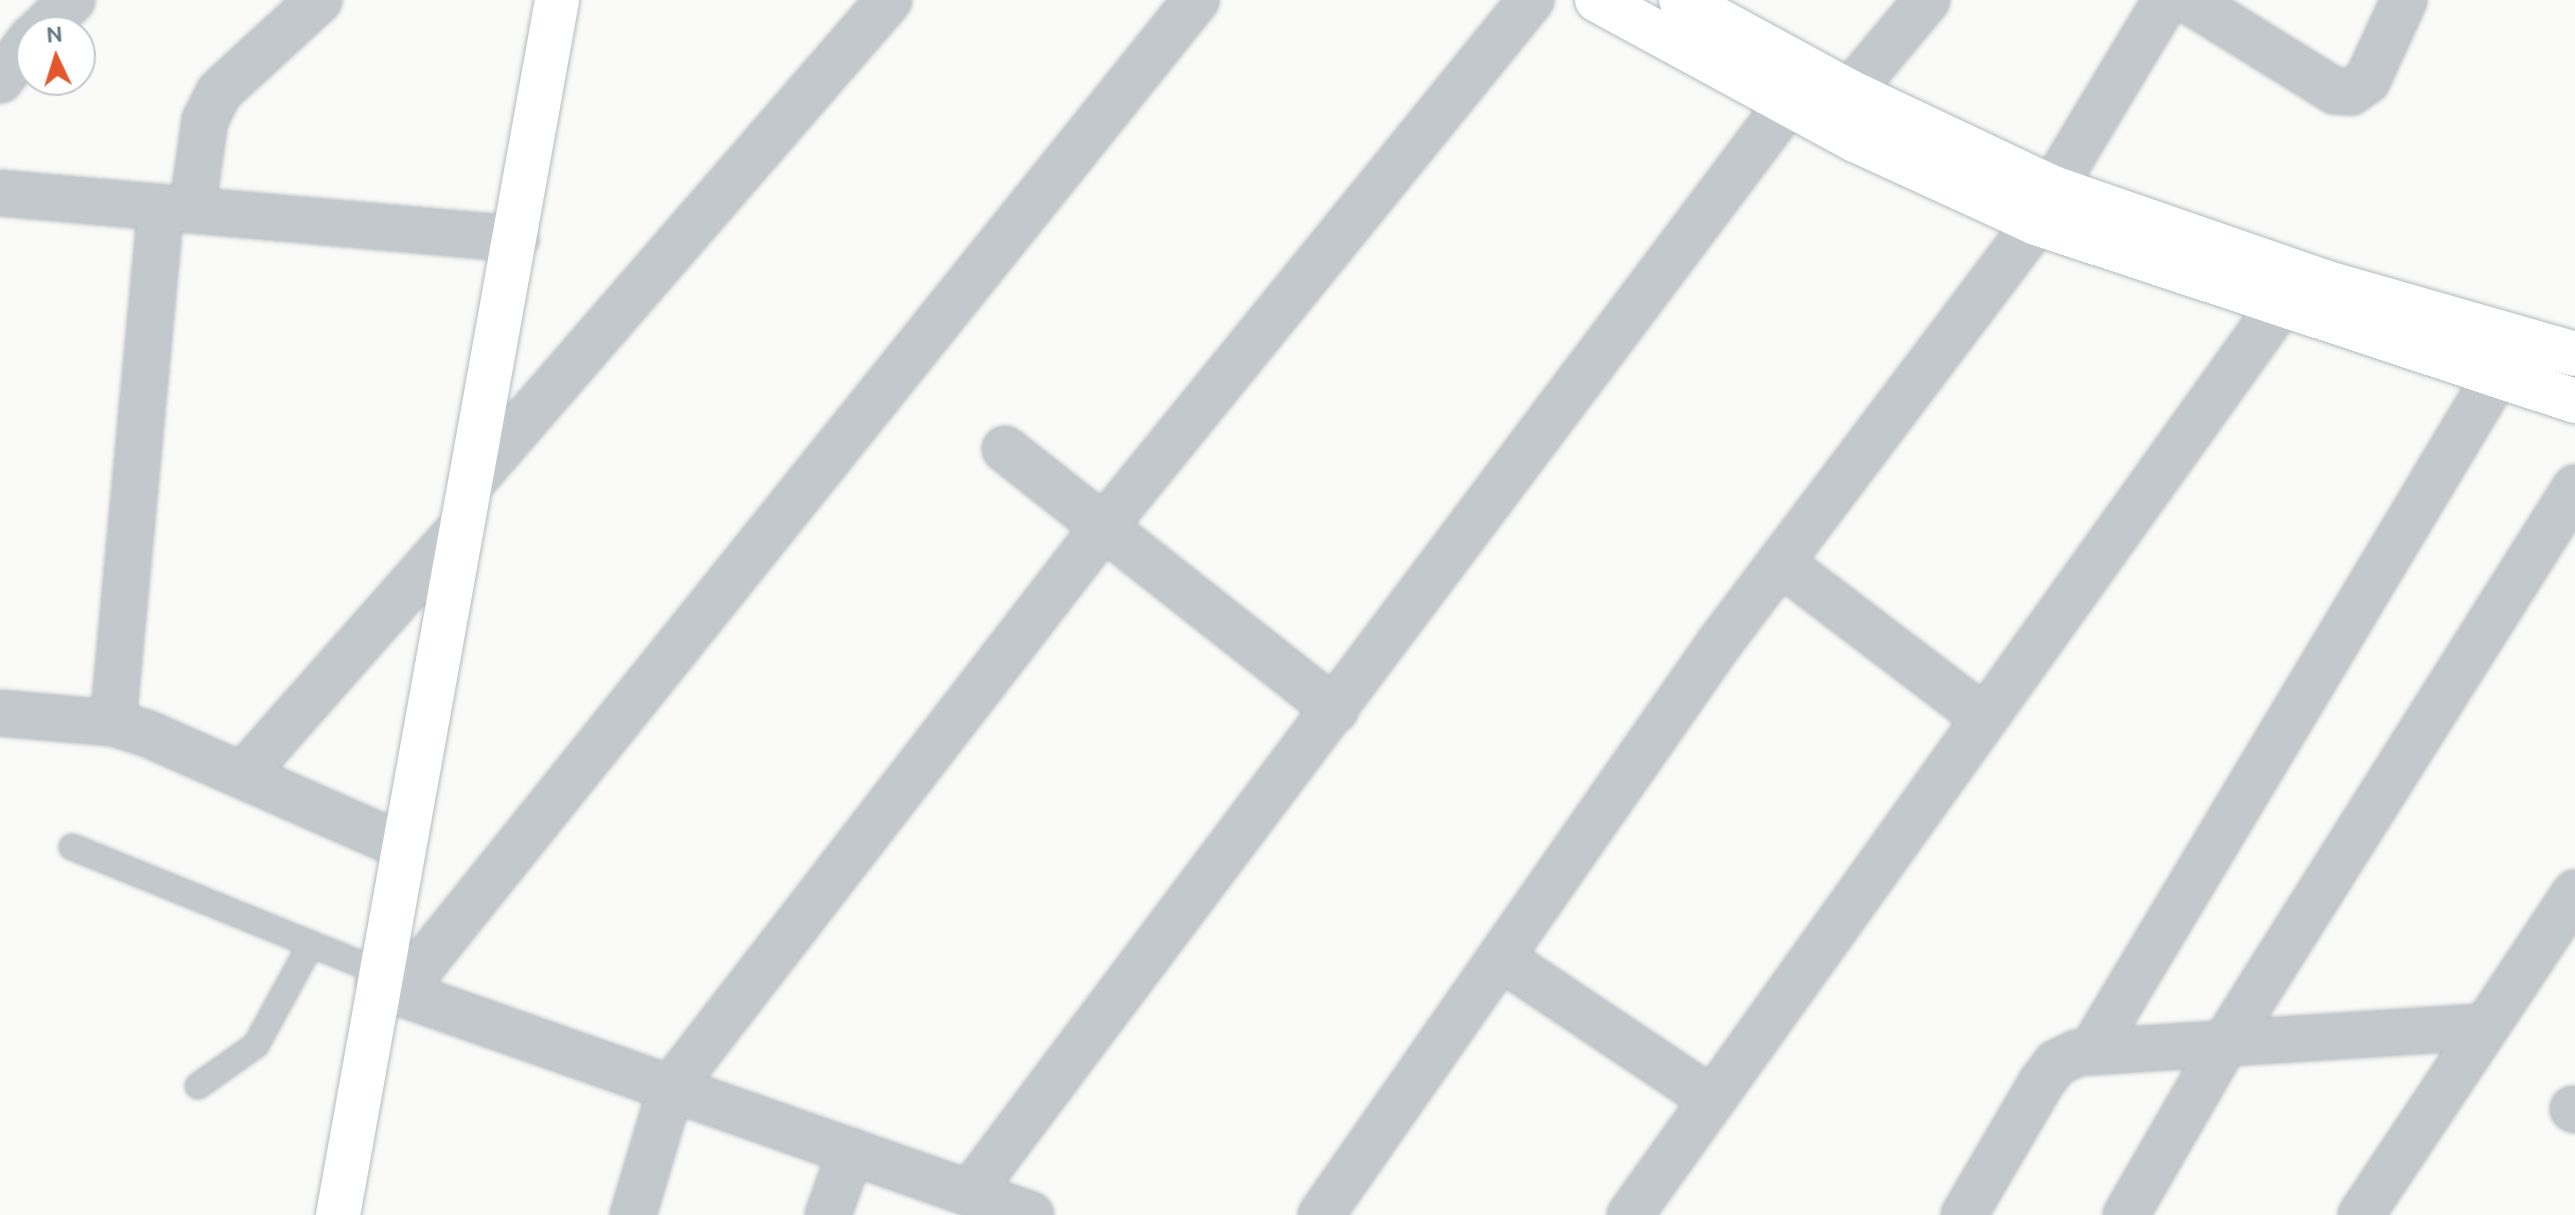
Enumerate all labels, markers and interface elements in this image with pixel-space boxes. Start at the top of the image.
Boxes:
north arrow [16,16,96,96]
text: N [45,21,63,47]

